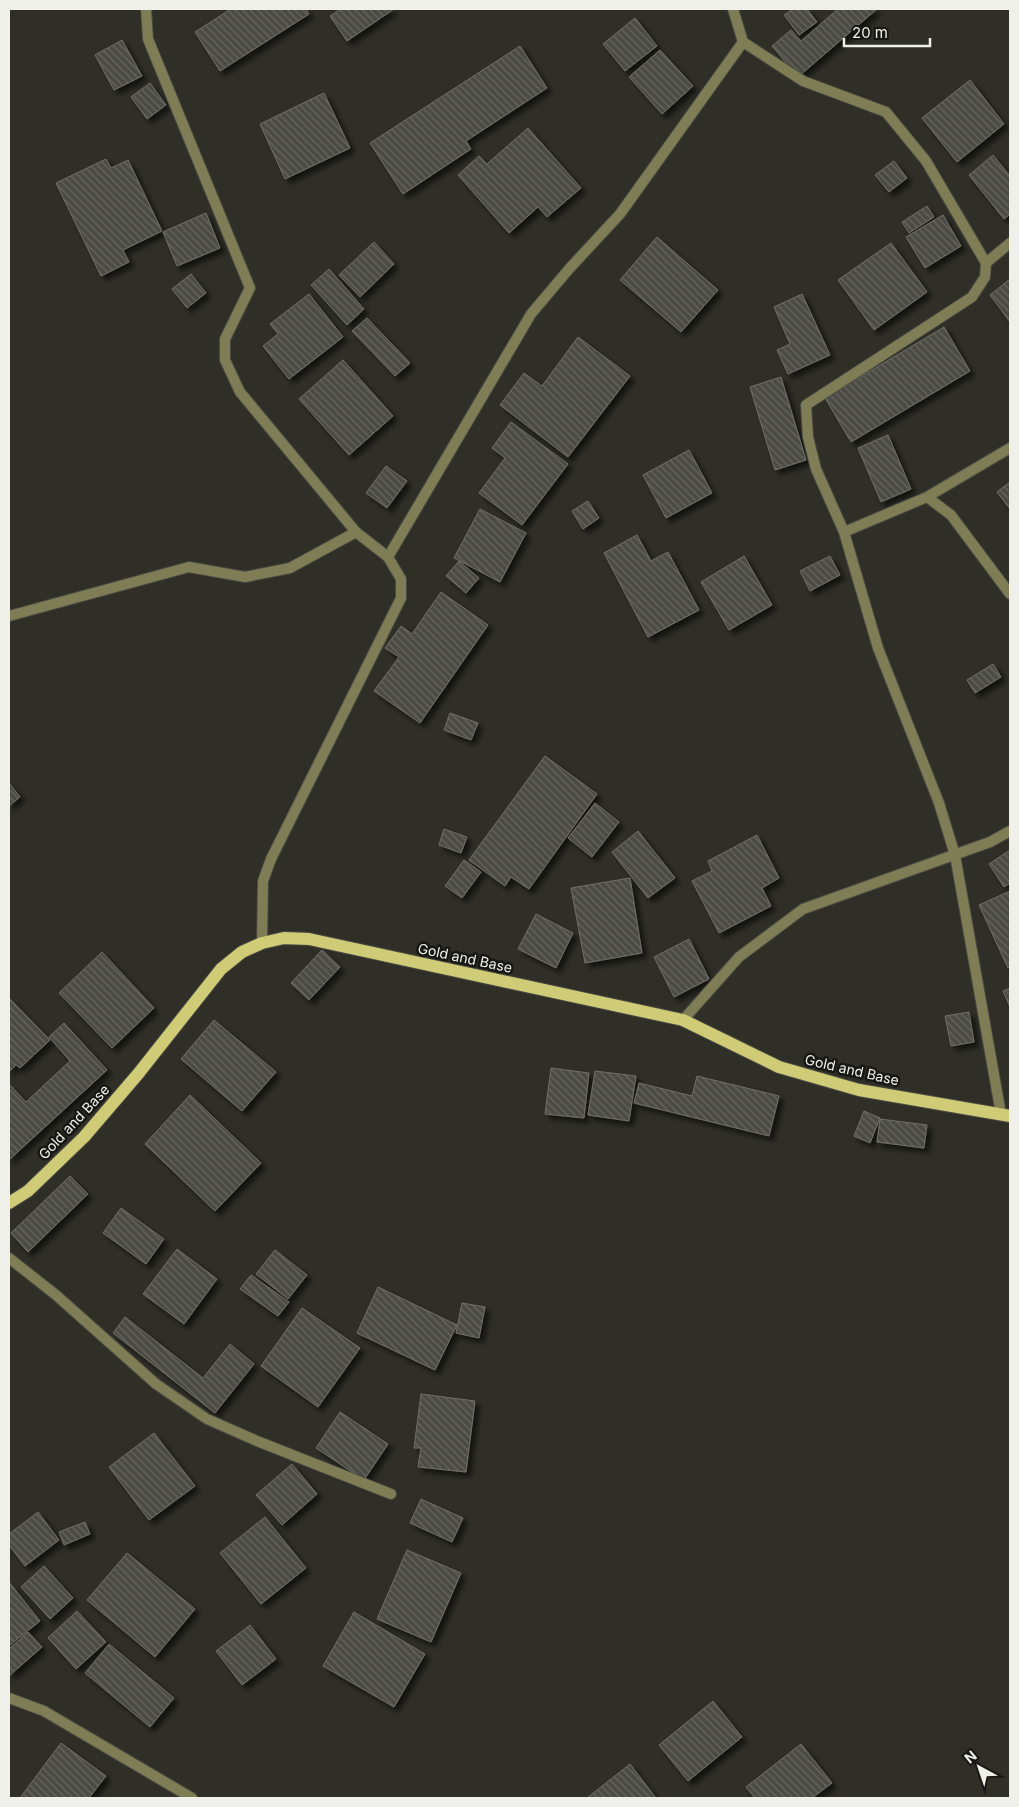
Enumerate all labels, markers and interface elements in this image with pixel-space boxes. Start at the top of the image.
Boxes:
scale bar [844,15,930,47]
text: 20 m [852,23,888,42]
street label: Gold and Base [416,939,514,976]
street label: Gold and Base [803,1050,901,1089]
street label: Gold and Base [35,1081,113,1163]
north arrow [954,1742,1004,1792]
text: N [961,1747,980,1767]

